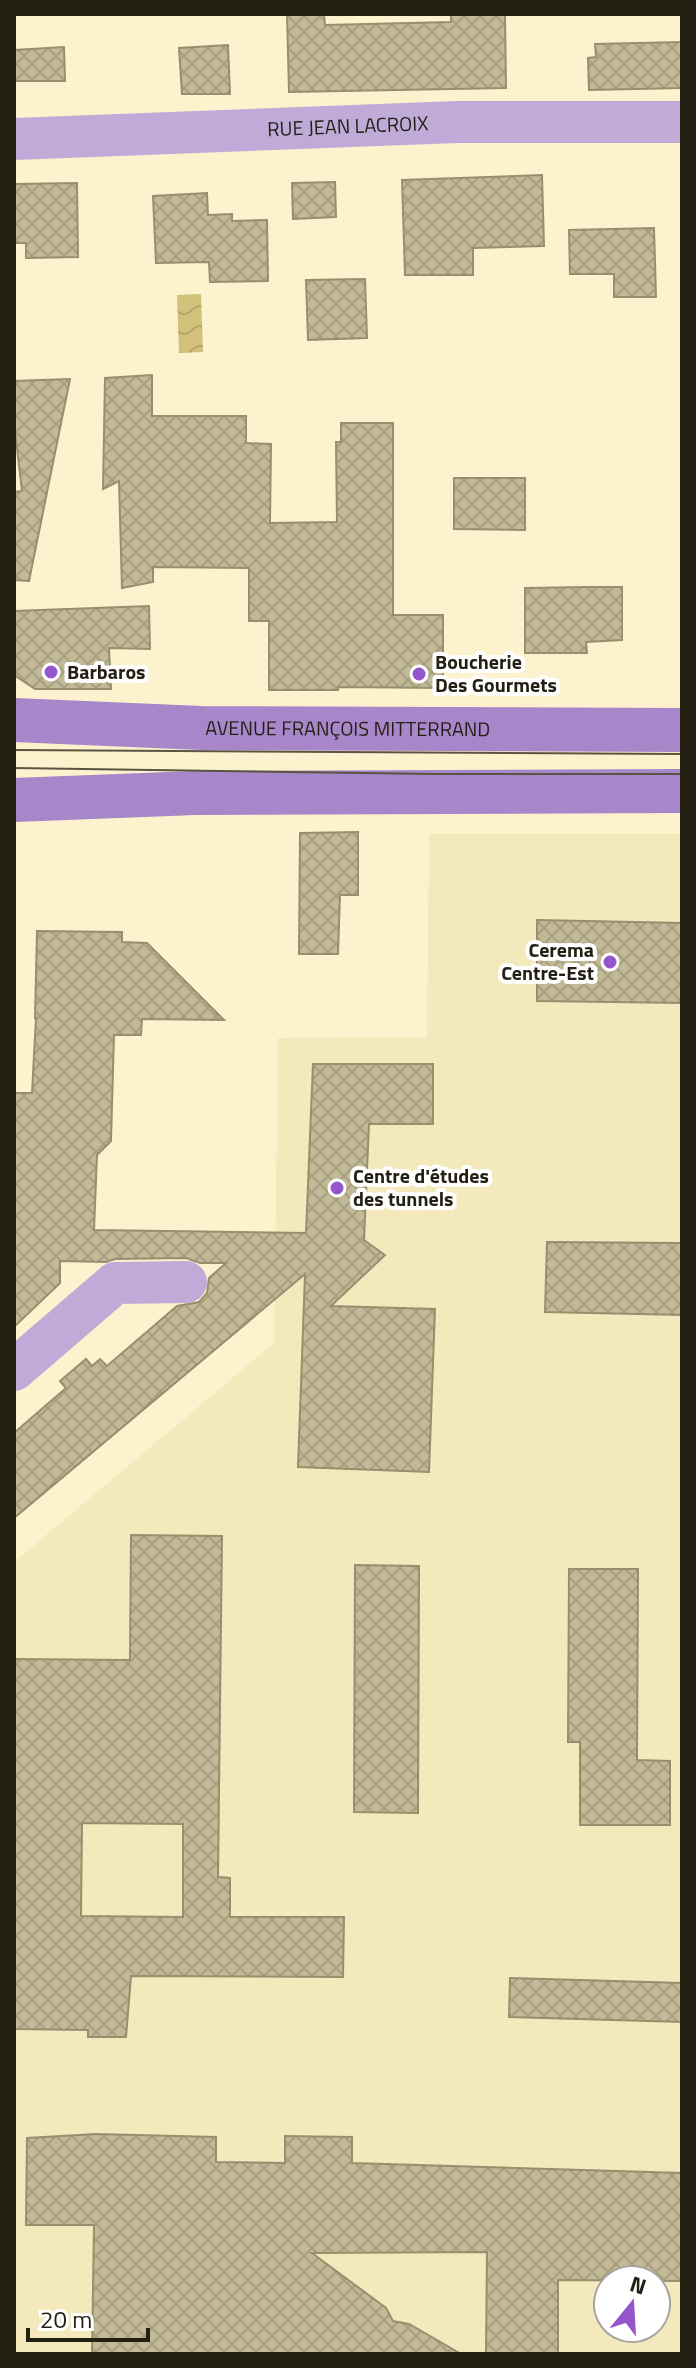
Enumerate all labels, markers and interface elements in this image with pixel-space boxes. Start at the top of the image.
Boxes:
street label: RUE JEAN LACROIX [267,107,429,144]
place label: Boucherie Des Gourmets [435,646,557,700]
place label: Barbaros [67,656,145,687]
marker: Barbaros [42,663,60,681]
marker: Boucherie Des Gourmets [410,665,428,683]
street label: AVENUE FRANÇOIS MITTERRAND [205,712,490,744]
place label: Cerema Centre-Est [501,934,594,988]
marker: Cerema Centre-Est [601,953,619,971]
place label: Centre d'études des tunnels [353,1160,489,1214]
marker: Centre d'études des tunnels [328,1179,346,1197]
north arrow [592,2264,672,2344]
text: N [626,2266,651,2304]
scale bar [28,2292,148,2342]
text: 20 m [40,2301,92,2337]

